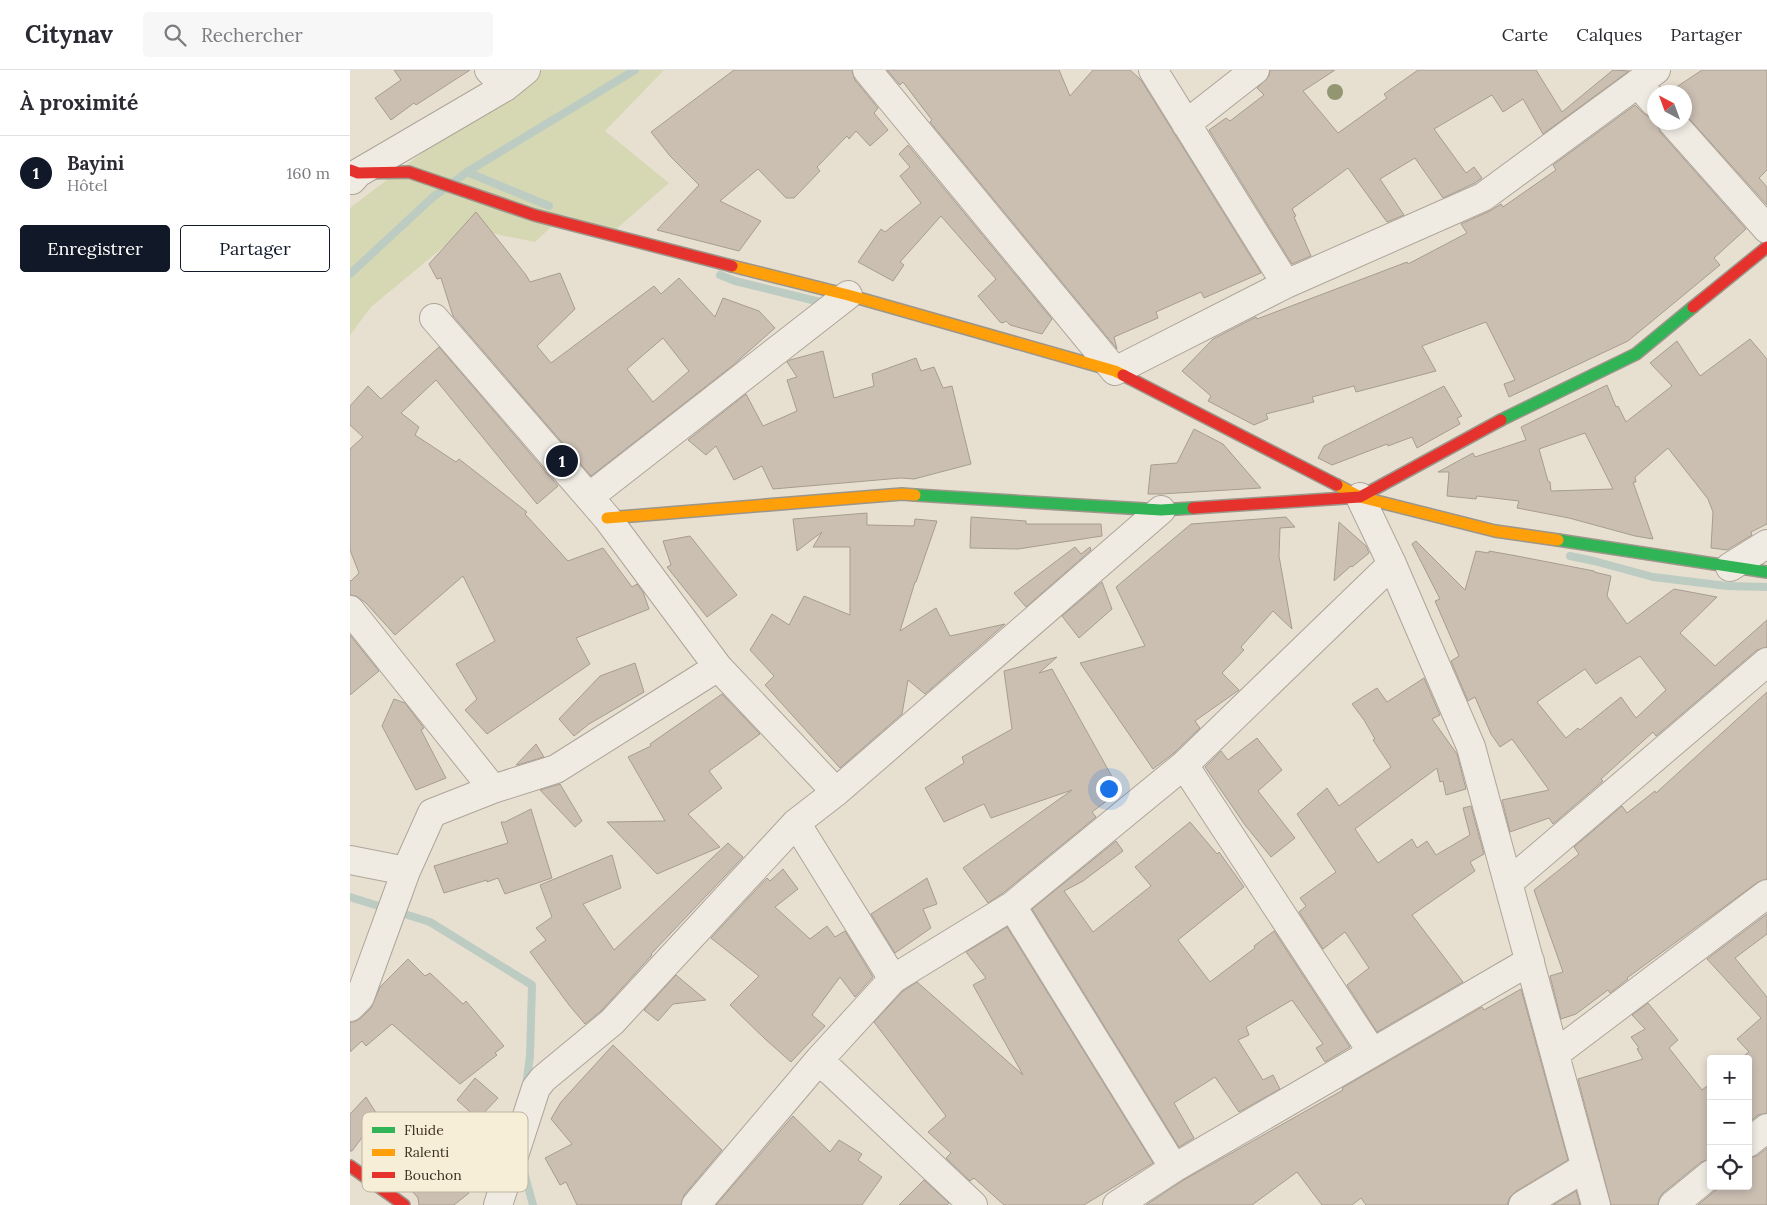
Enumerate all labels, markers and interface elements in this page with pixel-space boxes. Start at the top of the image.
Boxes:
search box [143,12,493,57]
text: Citynav [25,19,113,50]
icon: search [161,21,189,49]
text: Rechercher [201,23,303,47]
text: Carte [1502,23,1548,46]
text: Calques [1576,23,1642,46]
text: Partager [1670,23,1742,46]
north arrow [1647,85,1692,130]
text: À proximité [20,89,138,116]
text: Bayini [67,151,124,175]
text: 1 [33,163,39,183]
text: 160 m [286,163,330,183]
text: Hôtel [67,175,108,195]
button: Enregistrer [20,225,170,272]
button: Partager [180,225,330,272]
pin: 1 [546,442,578,480]
your location [1096,776,1122,802]
map controls [1707,1055,1752,1190]
button: + [1707,1055,1752,1100]
button: − [1707,1100,1752,1145]
legend [362,1112,528,1192]
text: Fluide [404,1121,444,1139]
text: Ralenti [404,1143,449,1161]
button: locate [1707,1145,1752,1190]
text: Bouchon [404,1166,462,1184]

